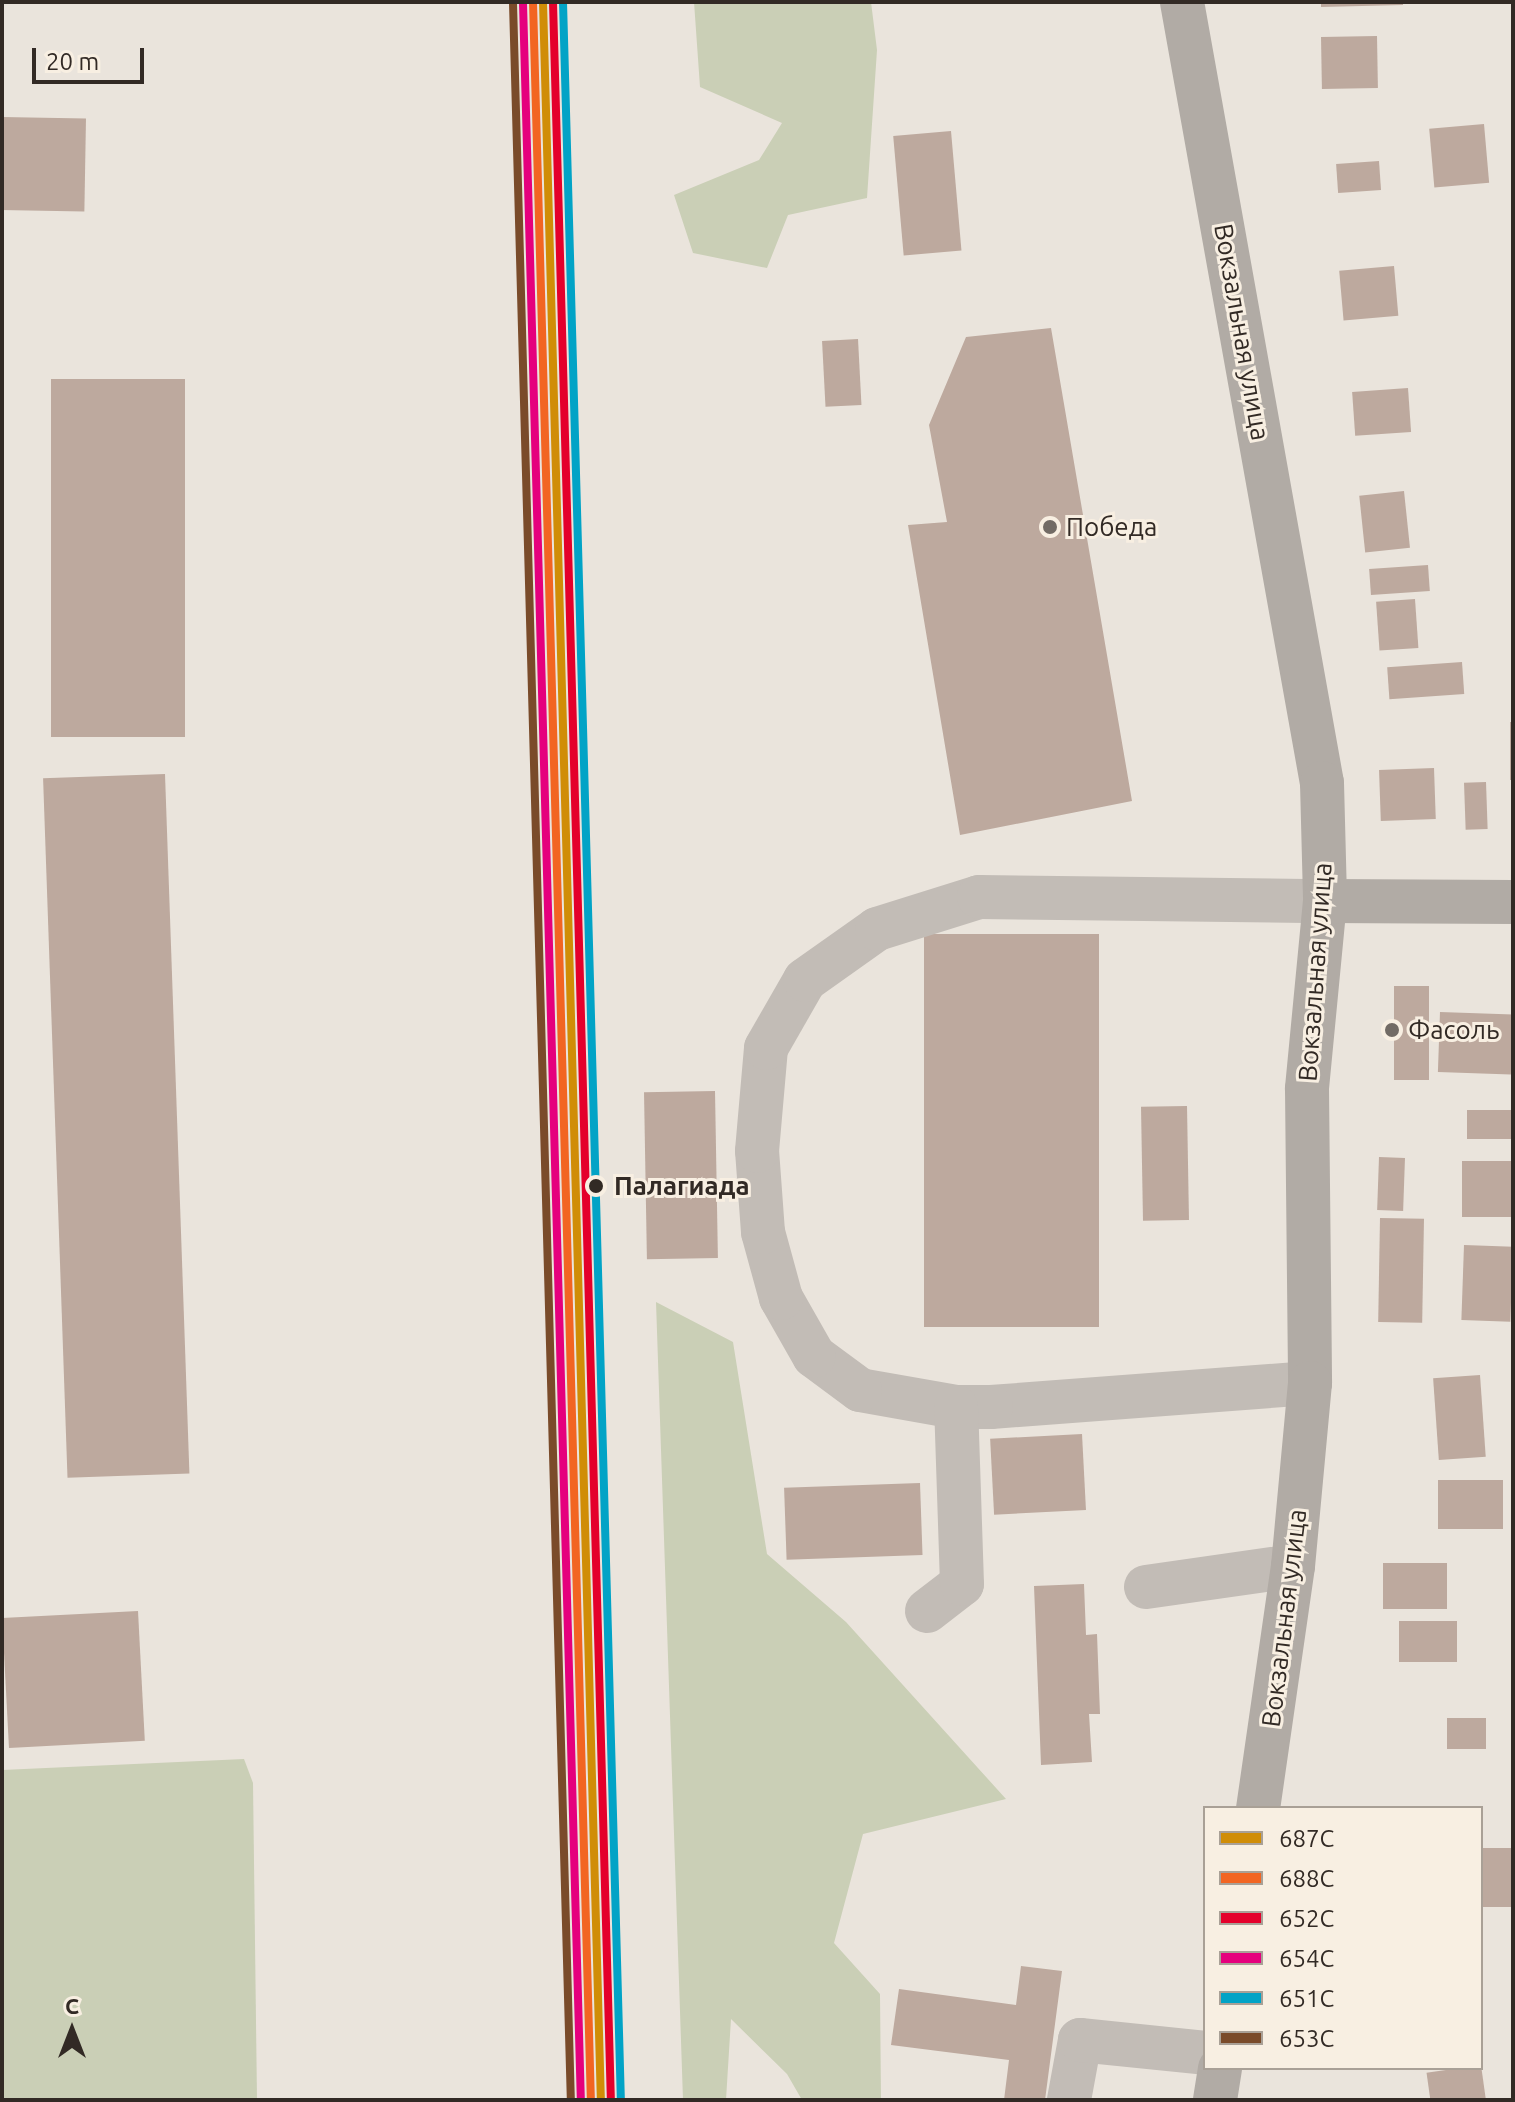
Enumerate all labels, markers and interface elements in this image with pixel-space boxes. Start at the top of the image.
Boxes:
scale bar [36,32,148,82]
text: 20 m [46,48,99,75]
street label: Вокзальная улица [1208,221,1276,443]
place label: Победа [1066,511,1157,543]
marker: Победа [1041,518,1059,536]
street label: Вокзальная улица [1292,862,1338,1082]
place label: Фасоль [1408,1014,1499,1046]
marker: Фасоль [1383,1021,1401,1039]
place label: Палагиада [614,1170,750,1202]
marker: Палагиада [585,1175,607,1197]
street label: Вокзальная улица [1255,1507,1313,1729]
legend [1203,1806,1483,2070]
text: 687С [1279,1825,1334,1852]
text: 688С [1279,1865,1334,1892]
text: 652С [1279,1905,1334,1932]
text: 654С [1279,1945,1334,1972]
text: 651С [1279,1985,1334,2012]
north arrow [32,1990,112,2070]
text: С [65,1993,79,2018]
text: 653С [1279,2025,1334,2052]

